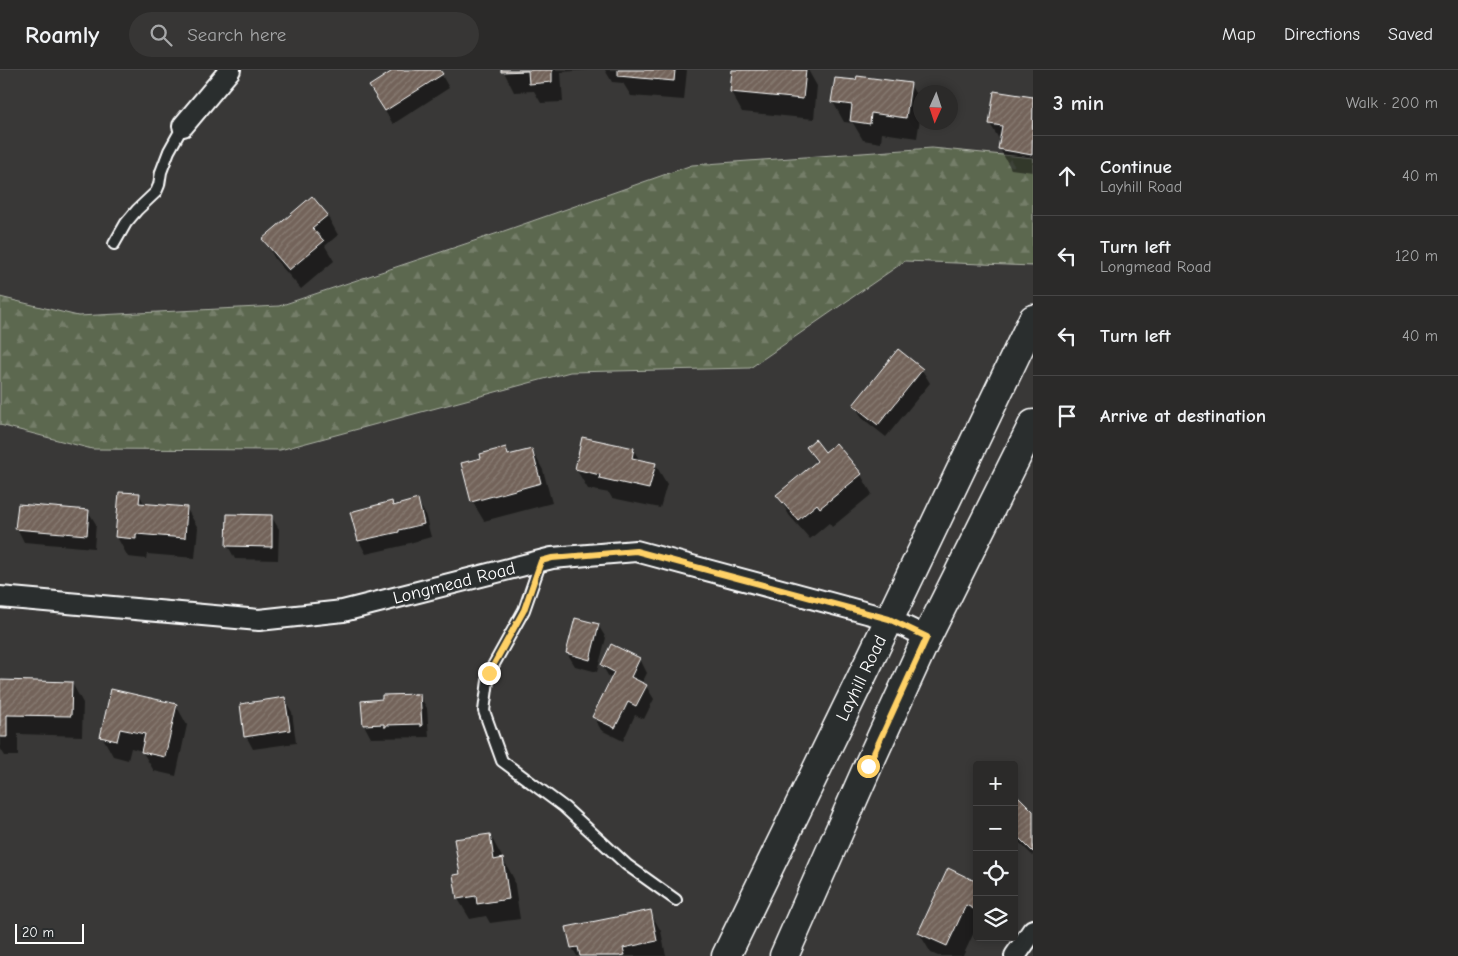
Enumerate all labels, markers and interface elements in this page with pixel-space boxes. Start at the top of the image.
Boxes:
search box [129,12,479,57]
text: Roamly [25,21,99,49]
icon: search [147,21,175,49]
text: Search here [187,24,286,46]
text: Map [1222,24,1256,45]
text: Directions [1284,24,1360,45]
text: Saved [1388,24,1433,45]
north arrow [913,85,958,130]
text: 3 min [1053,91,1104,115]
text: Walk · 200 m [1346,94,1438,112]
text: Continue [1100,156,1172,178]
icon: ahead [1053,162,1081,190]
text: 40 m [1402,167,1438,185]
text: Layhill Road [1100,178,1182,196]
text: Turn left [1100,236,1171,258]
icon: left [1053,242,1081,270]
text: 120 m [1395,247,1438,265]
text: Longmead Road [1100,258,1211,276]
icon: left [1053,322,1081,350]
text: Turn left [1100,325,1171,347]
text: 40 m [1402,327,1438,345]
icon: arrive [1053,402,1081,430]
text: Arrive at destination [1100,405,1266,427]
street label: Longmead Road [391,557,517,608]
street label: Layhill Road [831,632,891,724]
route end [478,662,501,685]
route start [857,755,880,778]
map controls [973,761,1018,941]
button: + [973,761,1018,806]
button: − [973,806,1018,851]
button: locate [973,851,1018,896]
button: layers [973,896,1018,941]
scale bar [15,921,84,944]
text: 20 m [22,924,54,941]

